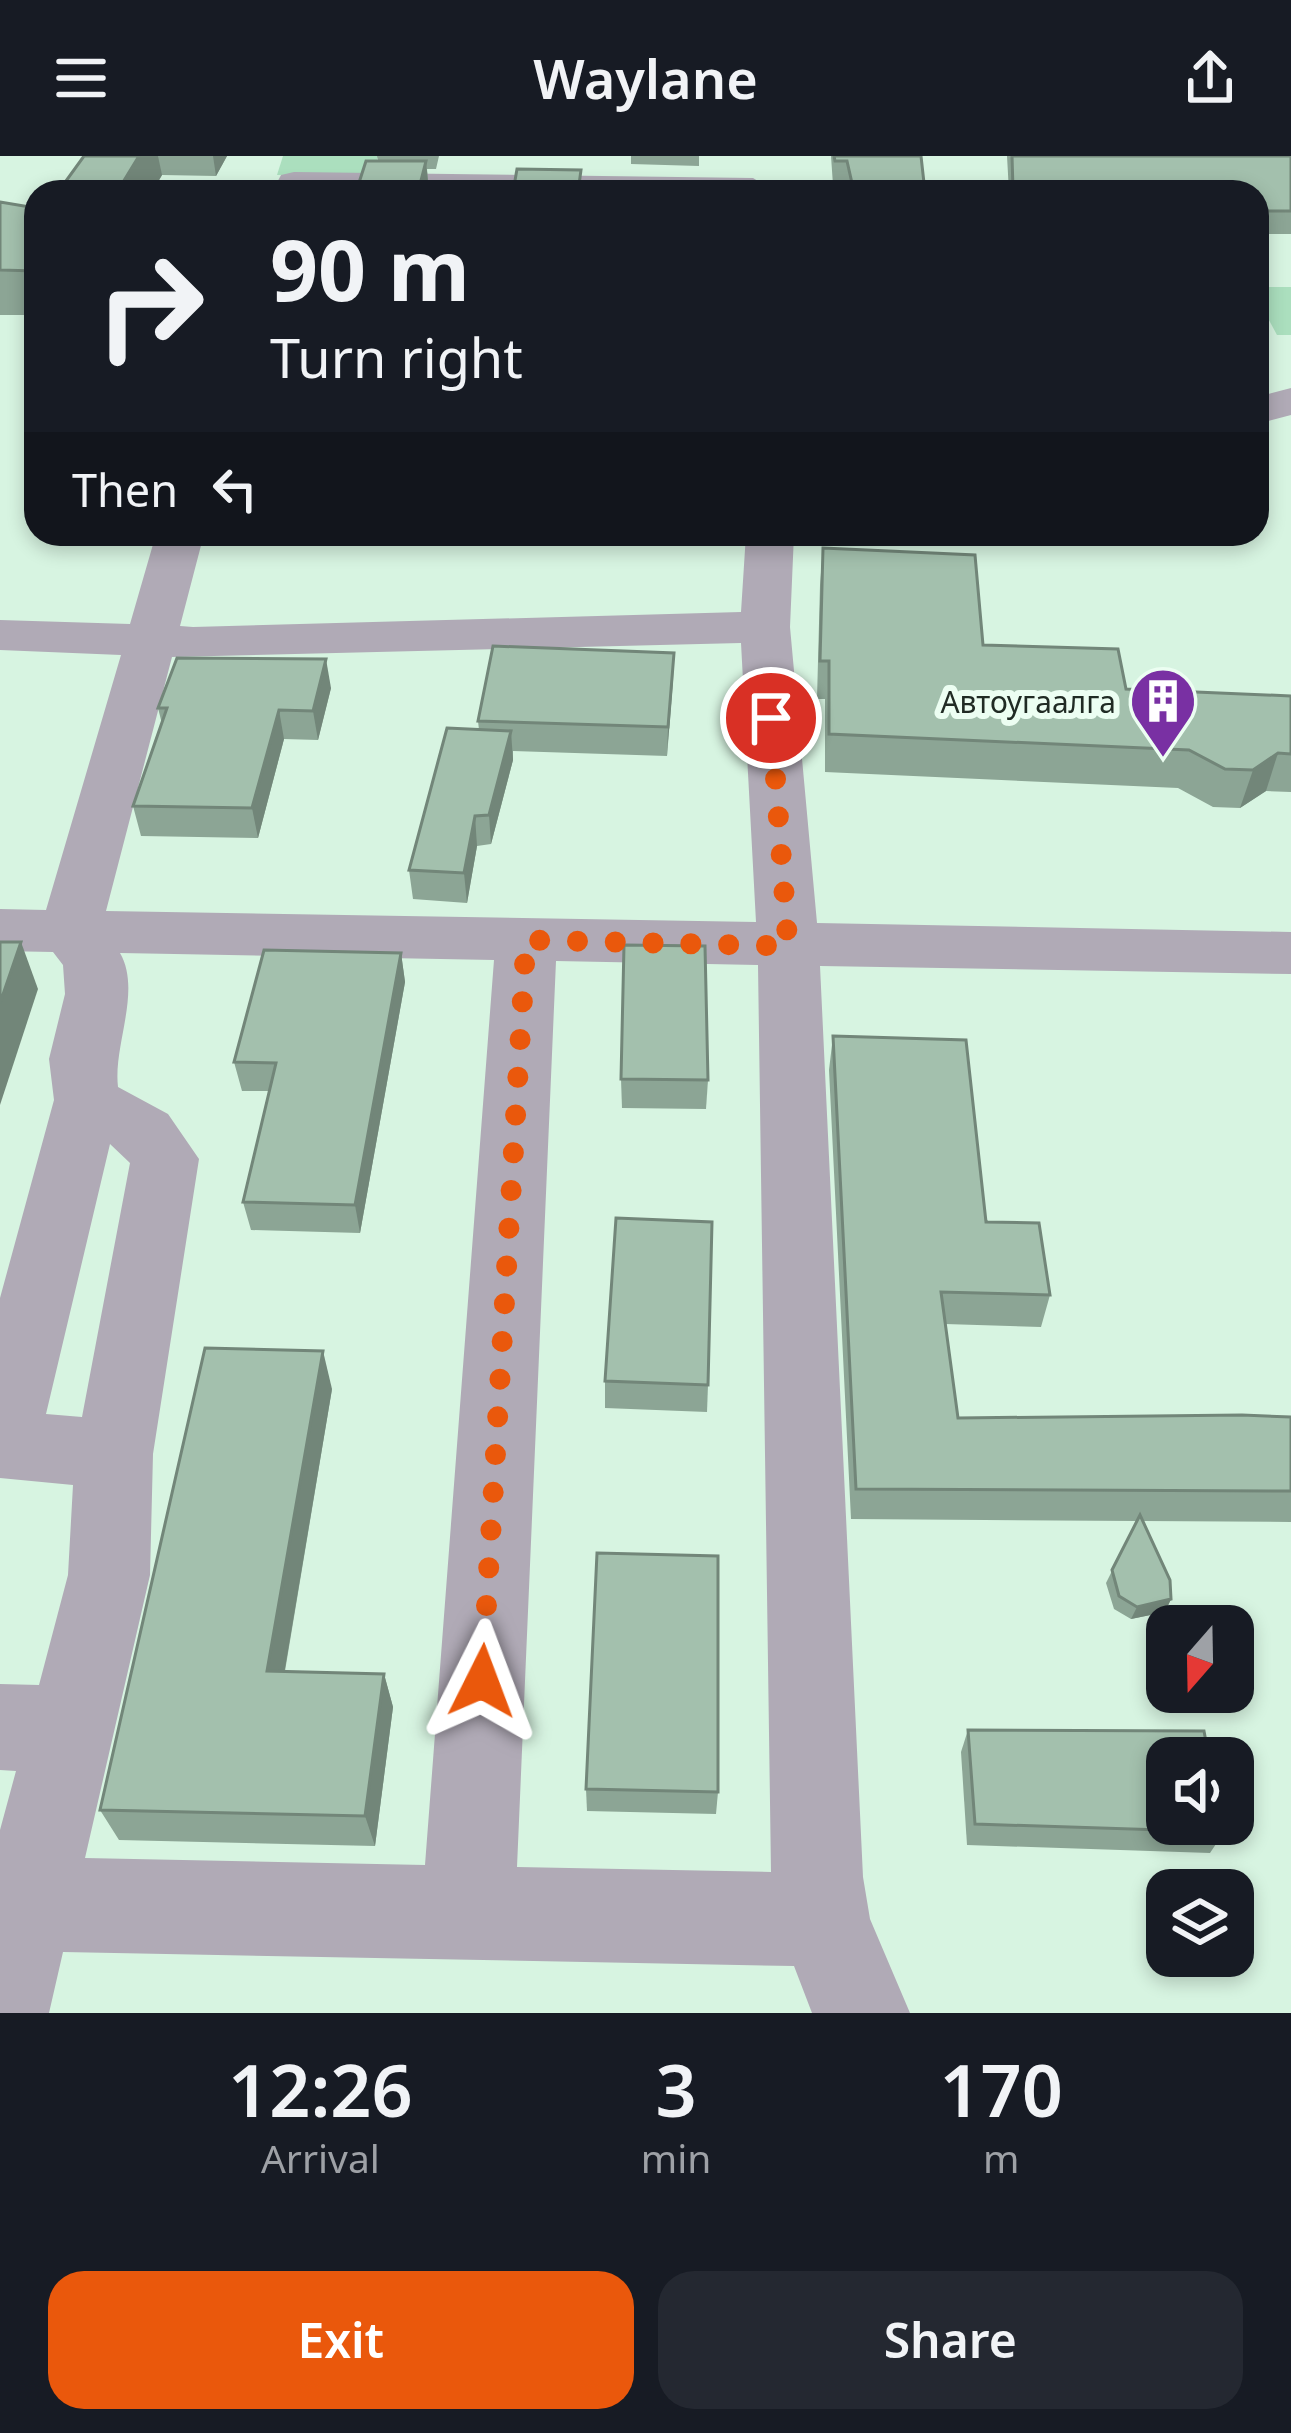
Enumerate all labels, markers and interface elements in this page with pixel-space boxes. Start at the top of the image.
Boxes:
text: Waylane [533,41,758,115]
icon: menu [48,45,114,111]
icon: share [1177,45,1243,111]
text: 90 m [270,211,470,326]
icon: right [72,228,228,384]
text: Turn right [270,320,523,394]
icon: left [202,456,268,522]
text: Then [72,459,178,520]
building icon: Автоугаалга [1128,666,1198,760]
pin [720,667,822,769]
place label: Автоугаалга [940,681,1116,722]
icon: arrive [738,685,804,751]
north arrow [1146,1605,1254,1713]
map controls [1146,1605,1254,1977]
position arrow [419,1618,545,1744]
button: sound [1146,1737,1254,1845]
button: layers [1146,1869,1254,1977]
text: 12:26 [228,2040,413,2138]
text: 3 [655,2040,697,2138]
text: 170 [939,2040,1063,2138]
text: Arrival [261,2131,380,2184]
text: min [641,2131,711,2184]
text: m [983,2131,1019,2184]
button: Exit [48,2271,634,2409]
button: Share [658,2271,1243,2409]

